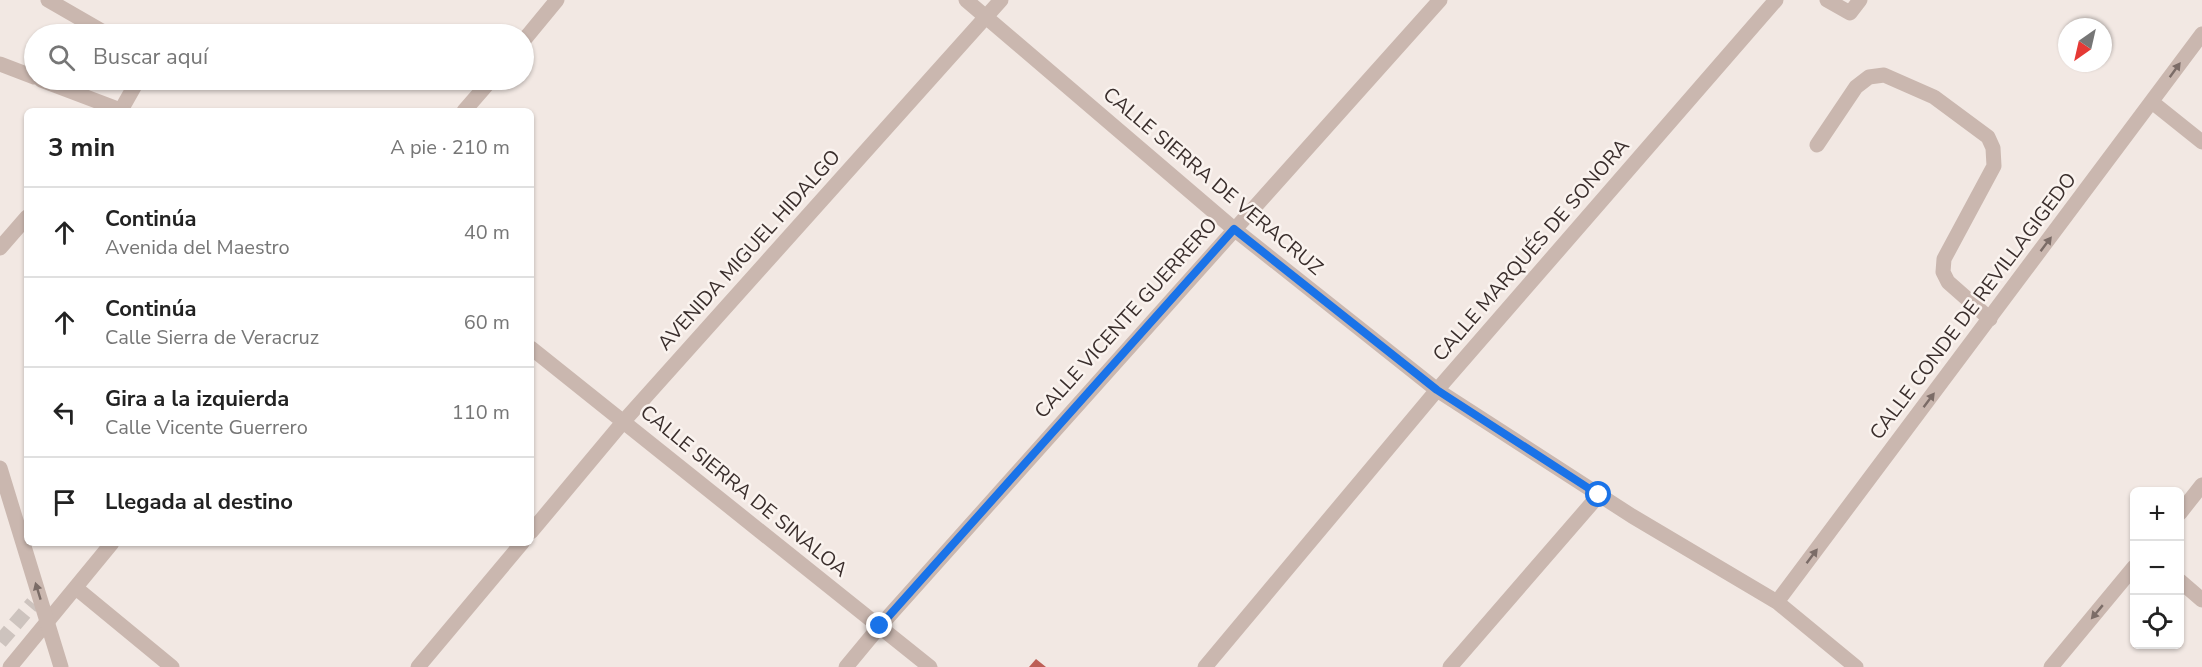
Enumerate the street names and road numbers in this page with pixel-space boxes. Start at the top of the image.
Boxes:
street label: CALLE SIERRA DE VERACRUZ [1097,81,1329,281]
street label: CALLE MARQUÉS DE SONORA [1427,132,1636,367]
street label: AVENIDA MIGUEL HIDALGO [651,144,847,356]
street label: CALLE CONDE DE REVILLAGIGEDO [1863,167,2083,445]
street label: CALLE VICENTE GUERRERO [1028,212,1224,424]
street label: CALLE SIERRA DE SINALOA [635,399,854,583]

